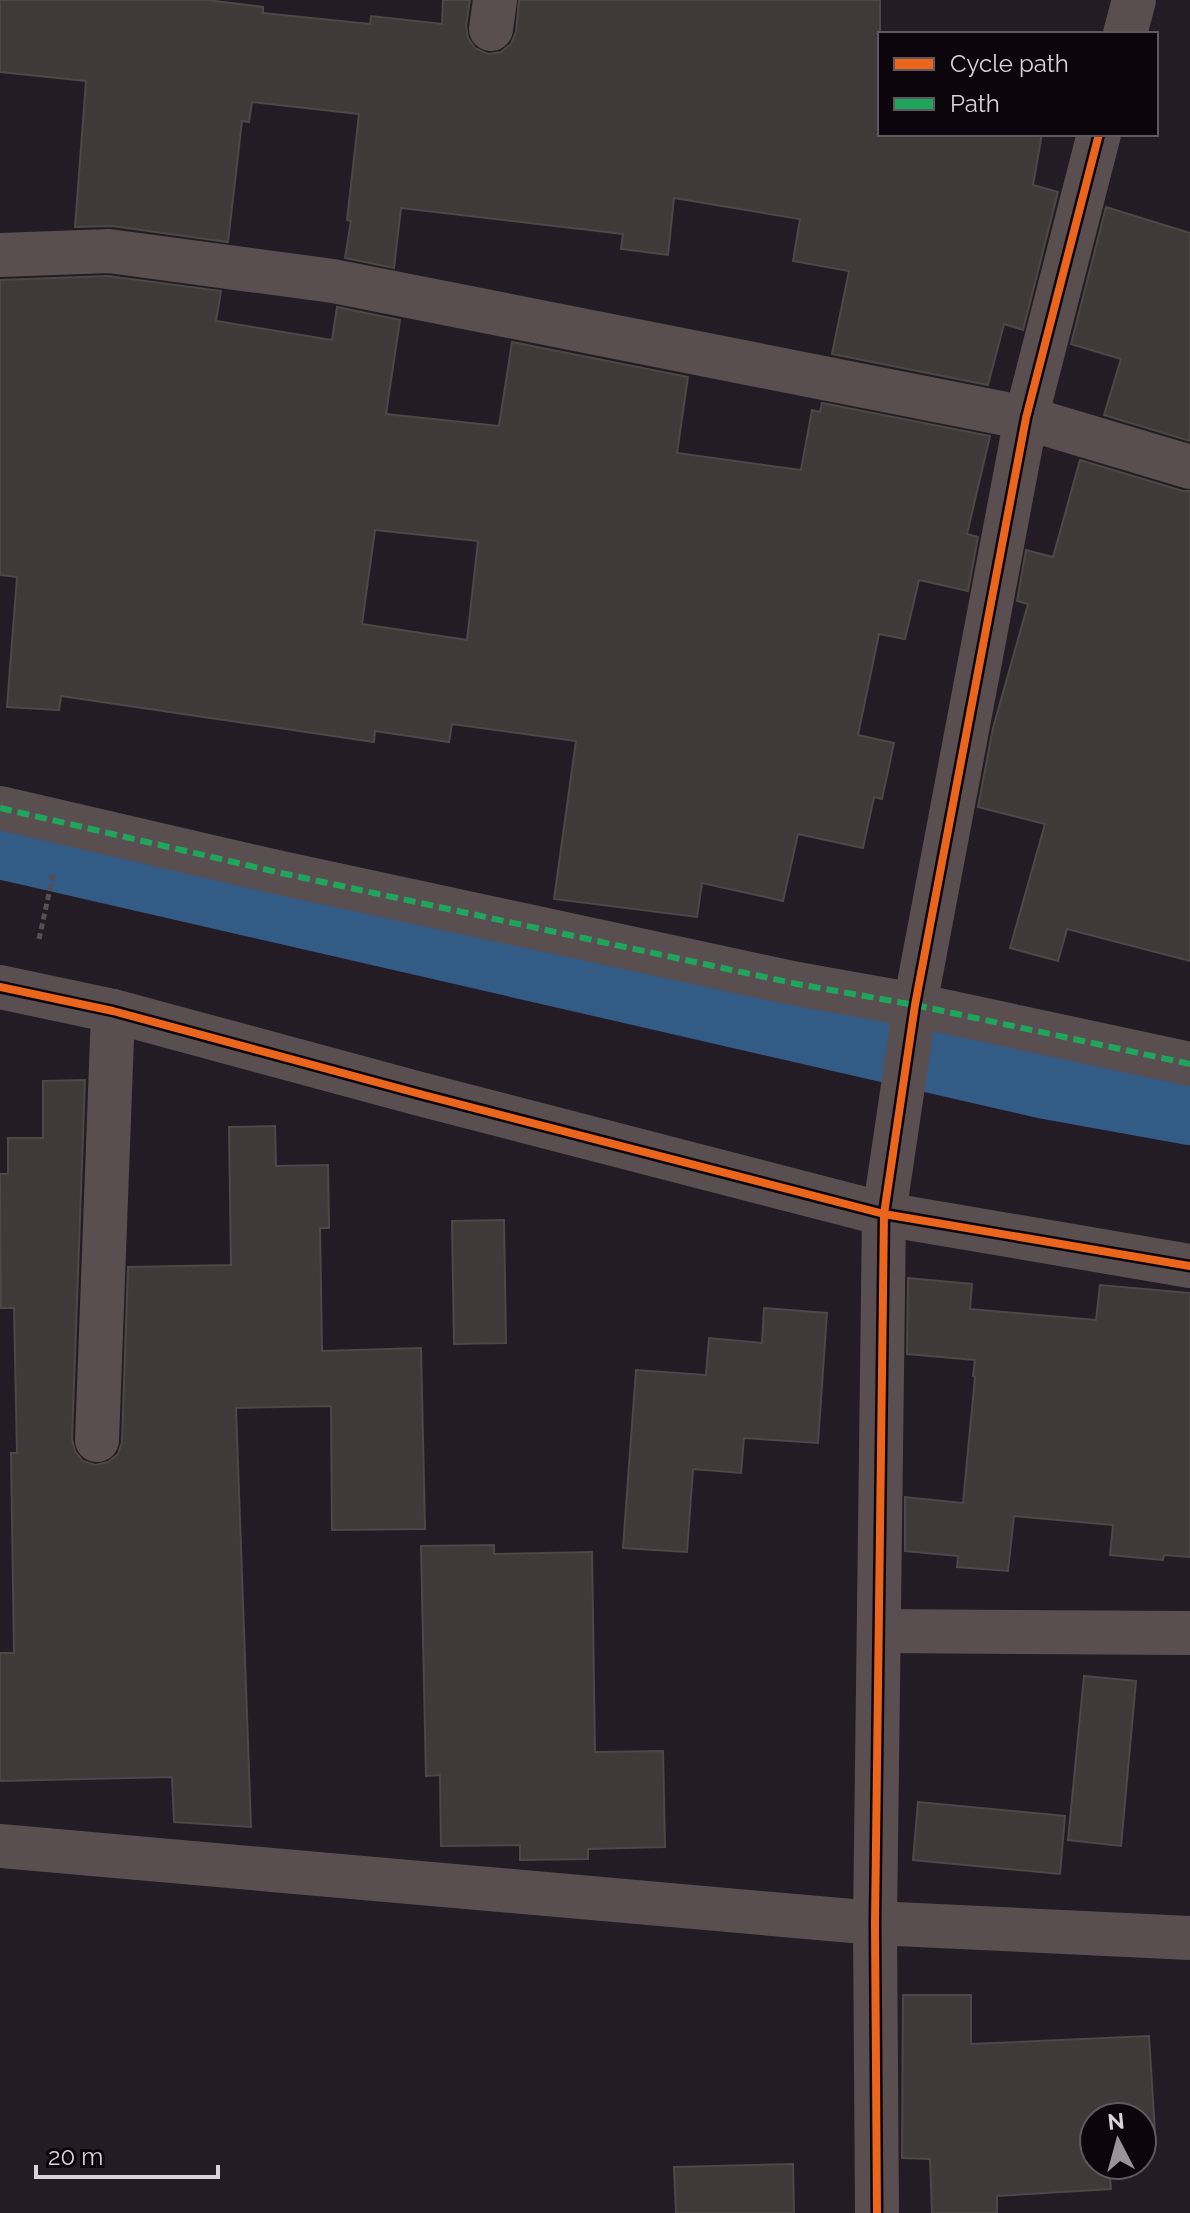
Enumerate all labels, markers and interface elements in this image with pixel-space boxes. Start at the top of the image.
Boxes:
legend [878,32,1158,136]
text: Cycle path [950,49,1069,78]
text: Path [950,89,1000,118]
north arrow [1078,2101,1158,2181]
text: N [1106,2107,1126,2135]
scale bar [36,2129,218,2179]
text: 20 m [48,2142,103,2171]

